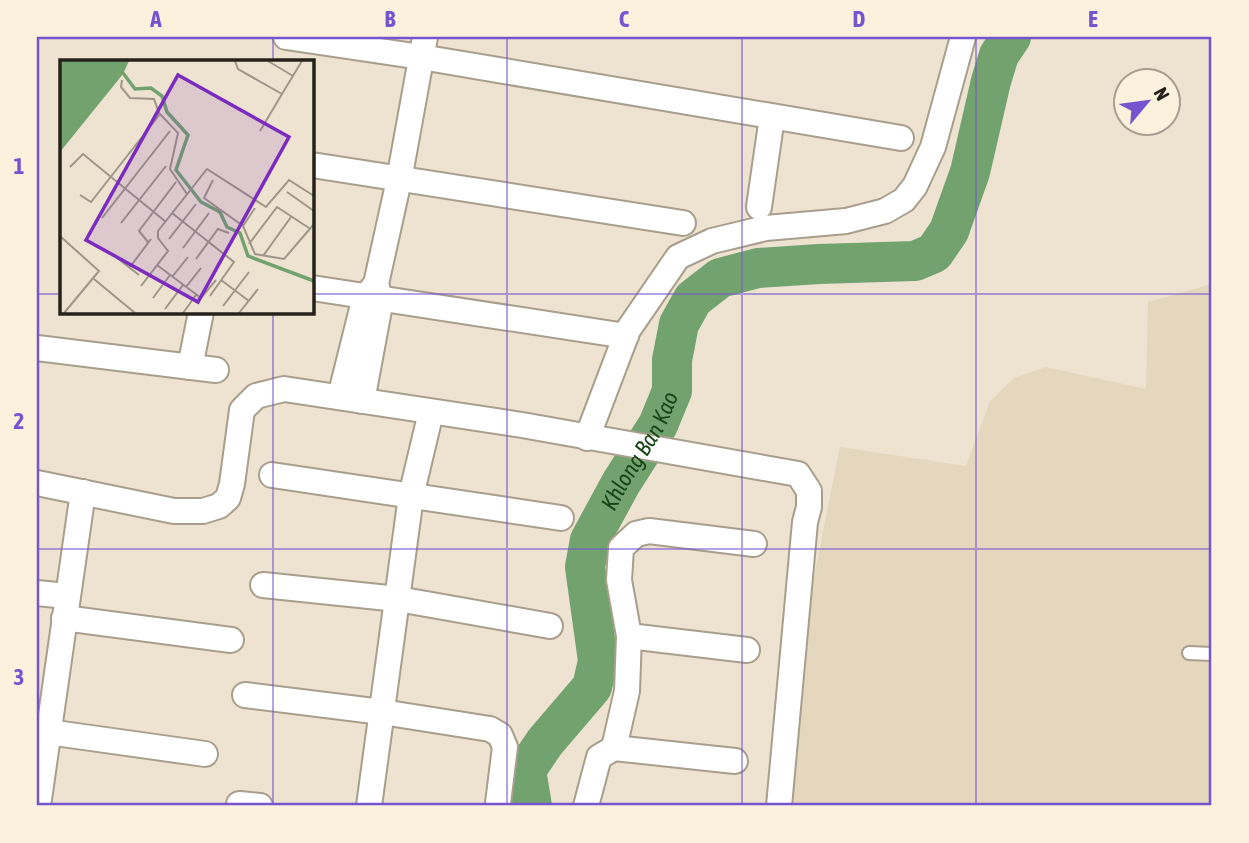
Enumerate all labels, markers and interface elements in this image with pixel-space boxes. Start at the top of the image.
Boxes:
text: A [149,6,162,32]
text: B [385,6,396,32]
text: C [619,6,630,32]
text: D [853,6,866,32]
text: E [1088,6,1098,32]
inset map [60,60,313,313]
north arrow [1112,66,1182,136]
text: N [1150,84,1174,104]
text: 1 [14,153,25,179]
water label: Khlong Ban Kao [596,388,683,515]
text: 2 [14,408,24,434]
text: 3 [14,664,24,690]

